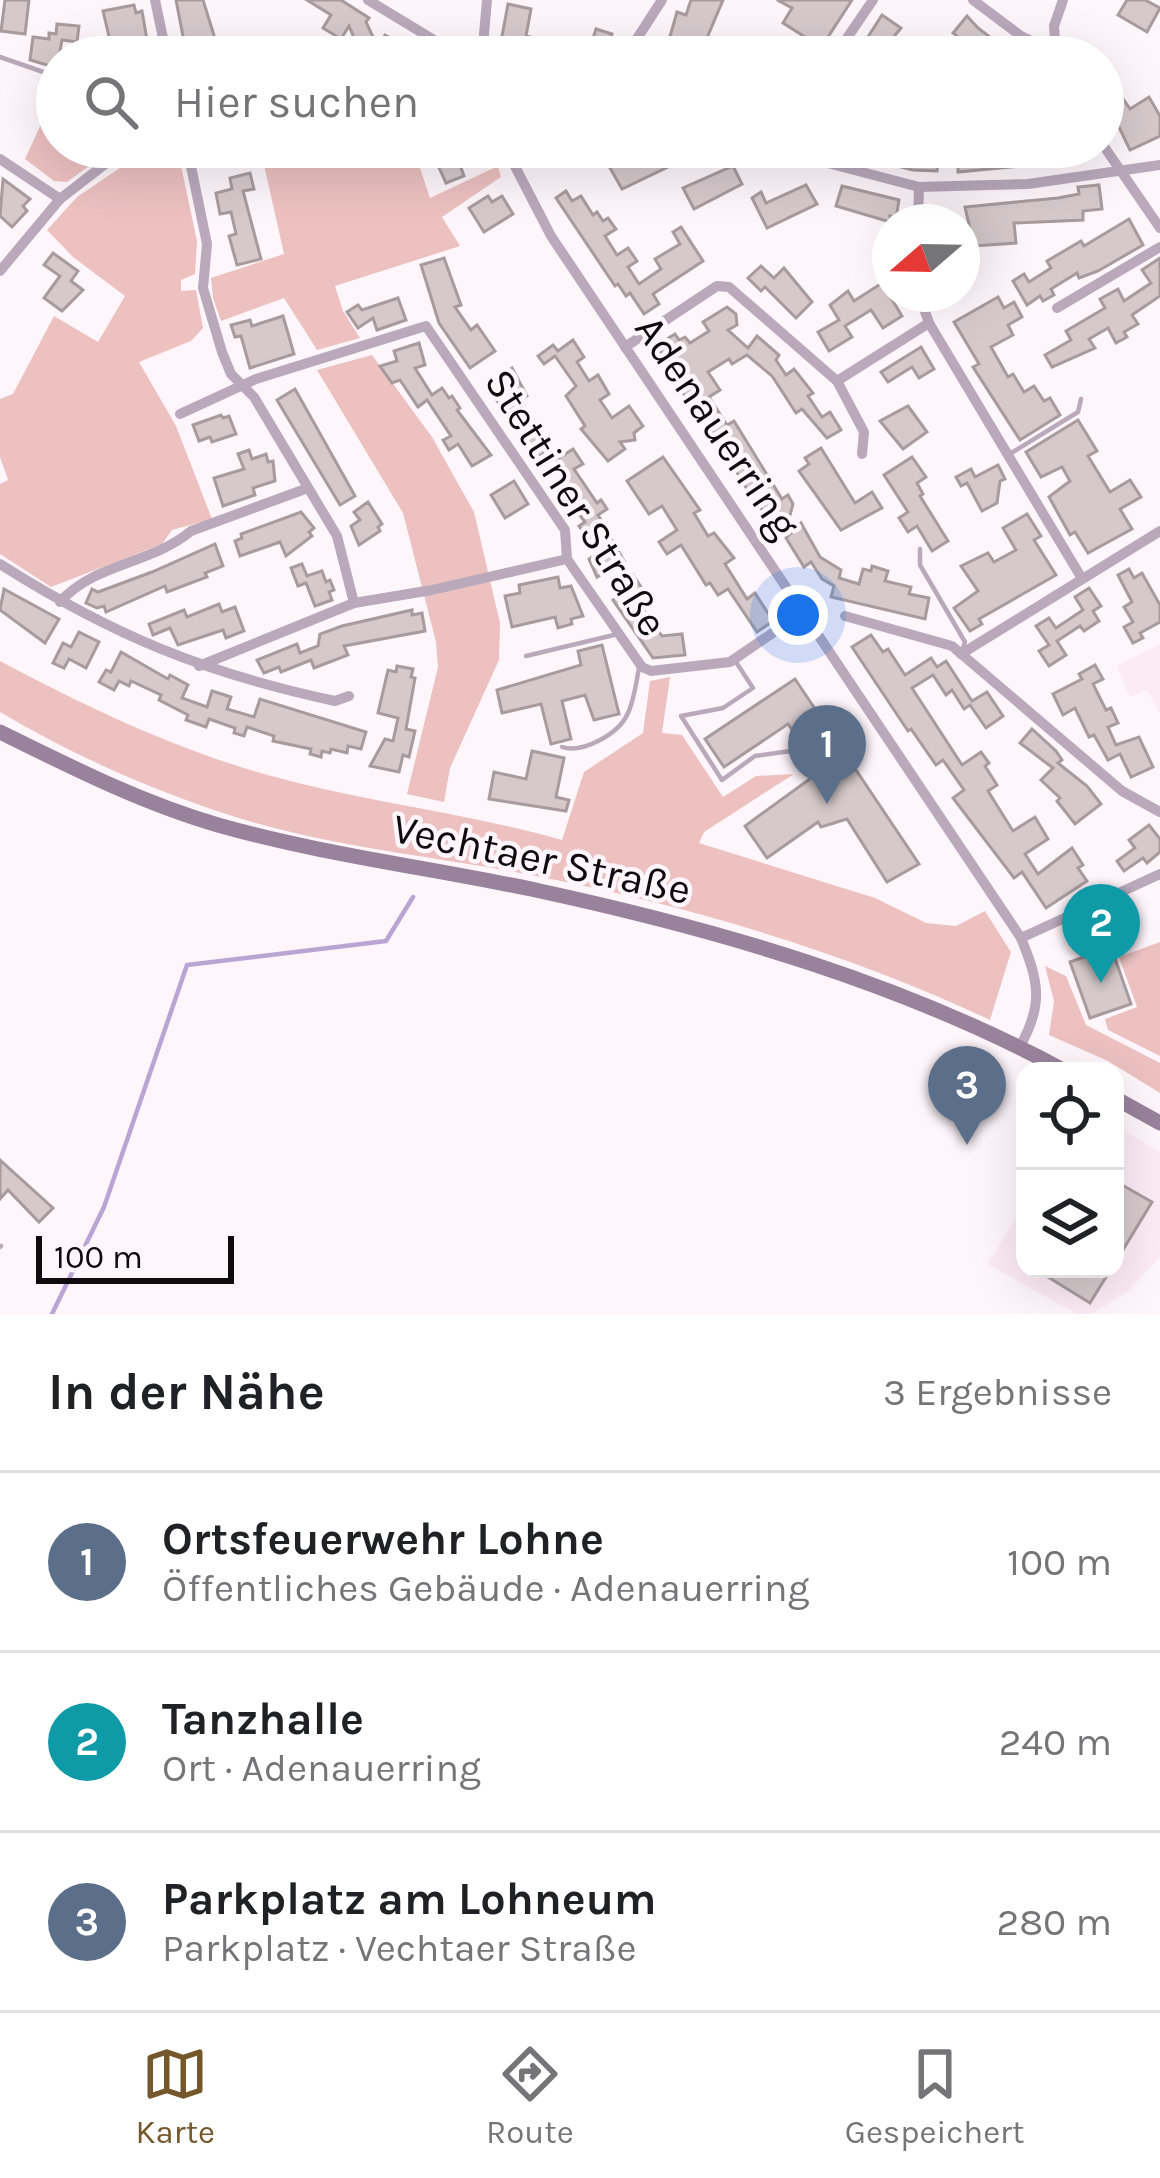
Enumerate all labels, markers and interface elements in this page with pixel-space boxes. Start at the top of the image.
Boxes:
search box [36,36,1124,168]
icon: search [78,69,144,135]
text: Hier suchen [174,76,419,128]
north arrow [872,204,980,312]
street label: Adenauerring [624,306,810,548]
street label: Stettiner Straße [474,360,678,645]
your location [768,585,828,645]
pin: 1 [788,705,866,804]
street label: Vechtaer Straße [388,803,695,915]
pin: 2 [1062,884,1140,983]
pin: 3 [928,1046,1006,1145]
map controls [1016,1062,1124,1278]
button: locate [1016,1062,1124,1170]
button: layers [1016,1170,1124,1278]
scale bar [36,1230,234,1283]
text: 100 m [54,1238,143,1276]
text: In der Nähe [48,1362,325,1422]
text: 3 Ergebnisse [883,1369,1112,1415]
text: Ortsfeuerwehr Lohne [162,1513,604,1565]
text: 1 [80,1539,94,1585]
text: 100 m [1007,1539,1112,1585]
text: Öffentliches Gebäude · Adenauerring [162,1565,810,1611]
text: Tanzhalle [162,1693,364,1745]
text: 2 [75,1719,99,1765]
text: 240 m [999,1719,1112,1765]
text: Ort · Adenauerring [162,1745,481,1791]
text: Parkplatz am Lohneum [162,1873,657,1925]
text: 3 [75,1899,99,1945]
text: 280 m [997,1899,1112,1945]
text: Parkplatz · Vechtaer Straße [162,1925,637,1971]
tab: Karte [136,2041,215,2151]
tab: Route [486,2041,574,2151]
tab: Gespeichert [845,2041,1024,2151]

